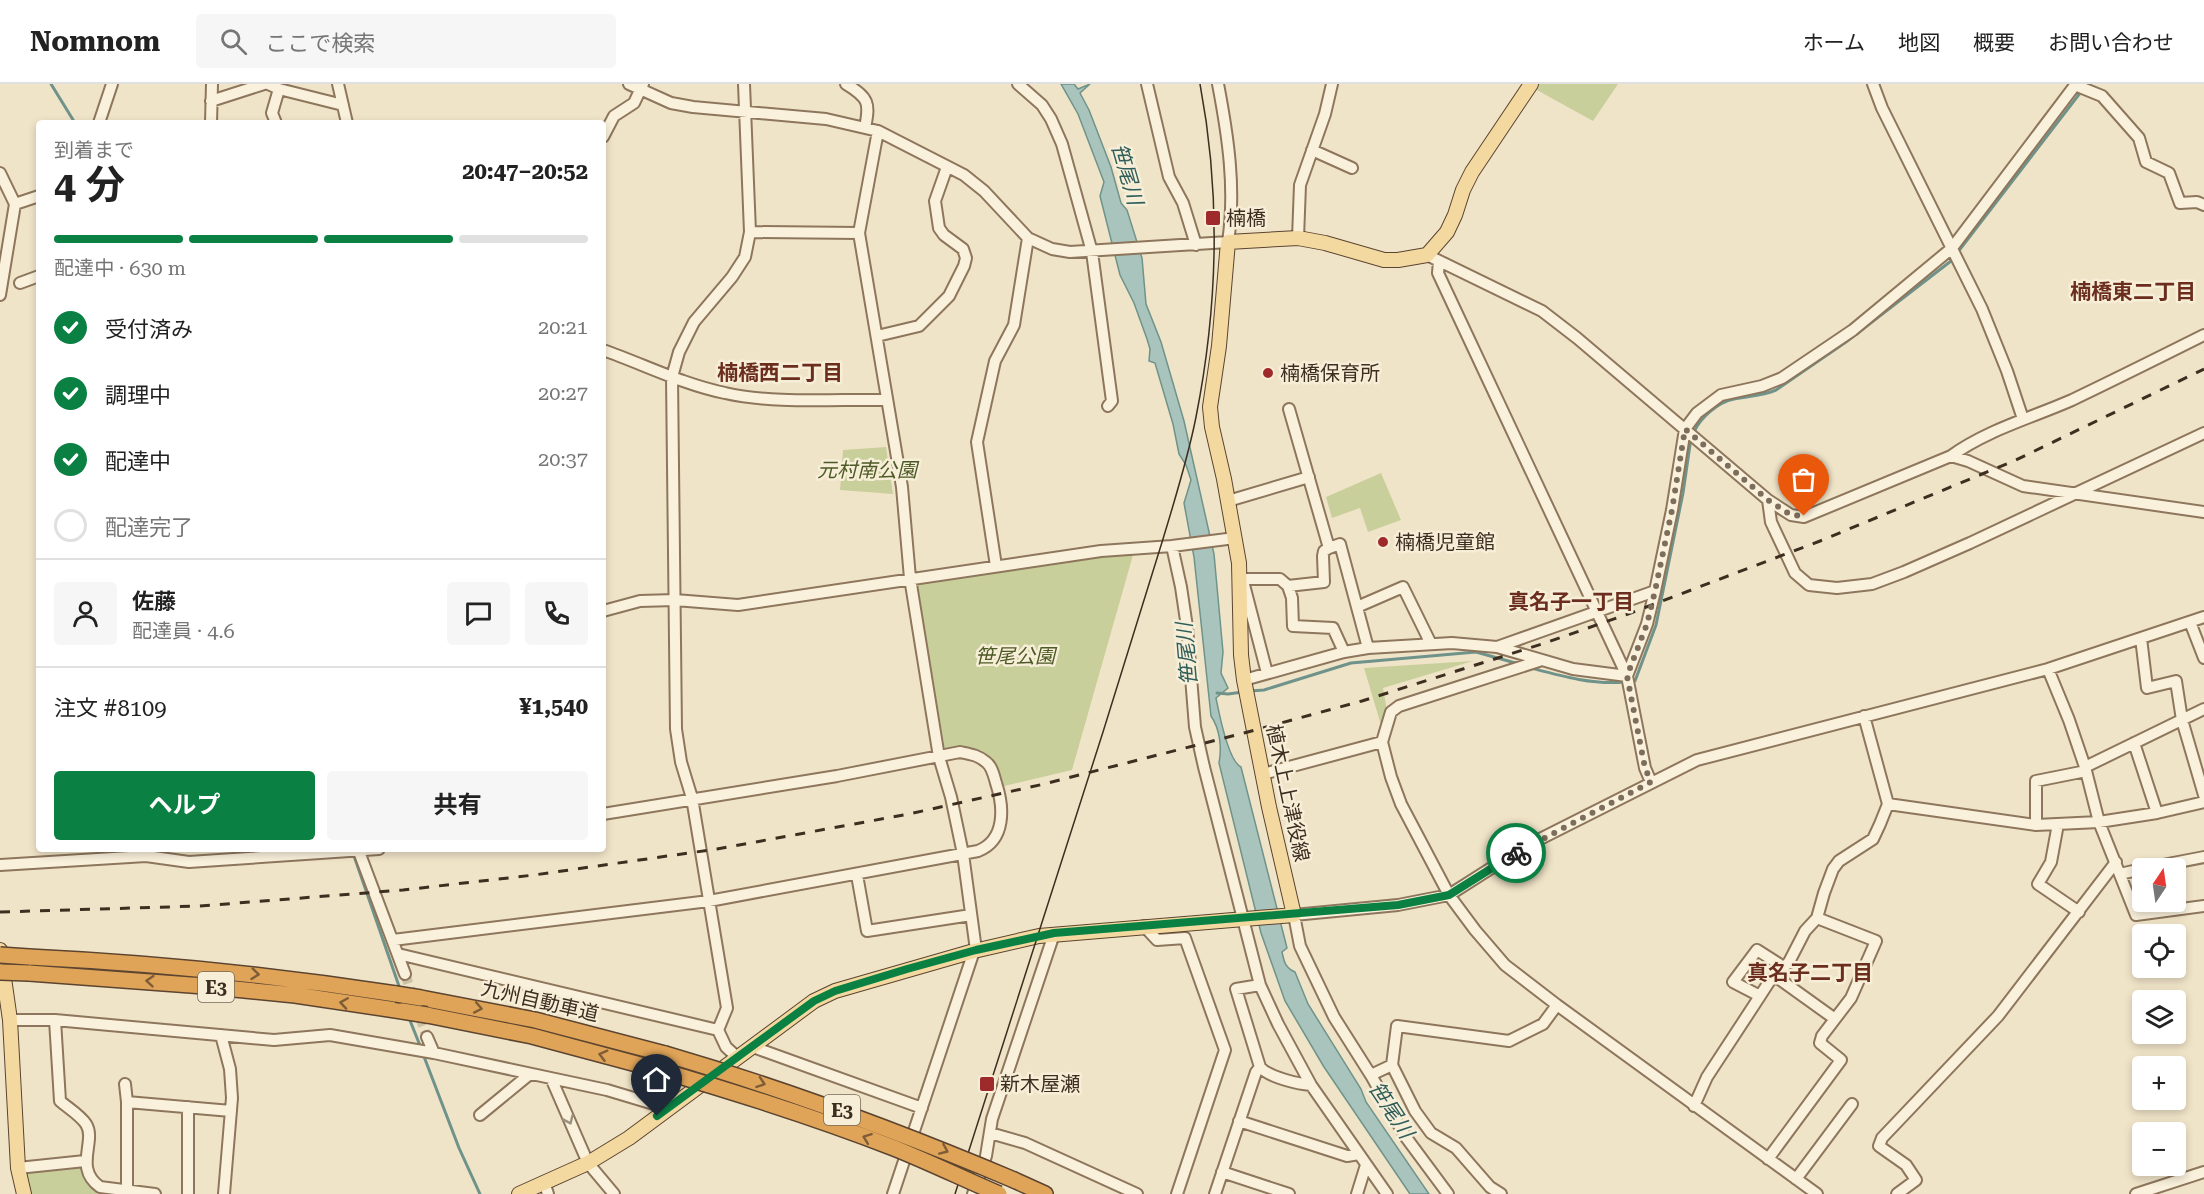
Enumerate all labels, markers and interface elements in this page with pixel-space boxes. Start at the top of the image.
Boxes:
search box [196,14,616,68]
text: Nomnom [30,25,160,58]
icon: search [217,25,250,58]
text: ここで検索 [265,31,375,56]
text: ホーム [1803,31,1865,55]
text: 地図 [1898,31,1940,55]
text: 概要 [1973,31,2015,55]
text: お問い合わせ [2048,31,2174,55]
text: 到着まで [54,138,134,162]
water label: 笹尾川 [1107,140,1148,210]
text: 20:47–20:52 [462,159,588,184]
text: 4 分 [54,162,125,208]
place label: 楠橋 [1226,206,1266,230]
marker: 楠橋 [1204,209,1222,227]
text: 配達中 · 630 m [54,256,186,280]
district label: 楠橋東二丁目 [2070,280,2196,304]
icon: check [54,311,87,344]
text: 20:21 [538,315,588,339]
text: 受付済み [105,317,193,342]
district label: 楠橋西二丁目 [717,361,843,385]
place label: 楠橋保育所 [1280,361,1380,385]
marker: 楠橋保育所 [1261,366,1275,380]
icon: check [54,377,87,410]
text: 20:27 [538,381,588,405]
text: 調理中 [105,383,171,408]
icon: check [54,443,87,476]
text: 20:37 [538,447,588,471]
text: 配達中 [105,449,171,474]
pin [1778,454,1829,516]
park label: 元村南公園 [817,458,920,482]
icon: bag [1787,463,1820,496]
text: 配達完了 [105,515,193,540]
place label: 楠橋児童館 [1395,530,1495,554]
marker: 楠橋児童館 [1376,535,1390,549]
button: person [54,582,117,645]
button: chat [447,582,510,645]
button: phone [525,582,588,645]
text: 佐藤 [132,589,176,614]
district label: 真名子一丁目 [1508,590,1634,614]
text: 配達員 · 4.6 [132,619,235,643]
water label: 笹尾川 [1172,620,1202,686]
park label: 笹尾公園 [975,644,1058,668]
text: ¥1,540 [519,694,588,719]
text: 注文 #8109 [54,696,167,721]
street label: 植木上上津役線 [1262,722,1314,864]
button: ヘルプ [54,771,315,840]
button: 共有 [327,771,588,840]
courier [1486,823,1546,883]
icon: bike [1500,837,1533,870]
north arrow [2132,858,2186,912]
map controls [2132,858,2186,1176]
button: locate [2132,924,2186,978]
district label: 真名子二丁目 [1747,961,1873,985]
one-way arrow [250,967,260,980]
road number: E3 [198,972,234,1002]
one-way arrow [146,975,155,988]
street label: 九州自動車道 [479,976,601,1026]
button: layers [2132,990,2186,1044]
one-way arrow [339,997,349,1009]
one-way arrow [473,1001,483,1014]
one-way arrow [598,1049,608,1062]
pin [631,1054,682,1116]
button: + [2132,1056,2186,1110]
icon: home [640,1063,673,1096]
place label: 新木屋瀬 [1000,1072,1080,1096]
one-way arrow [755,1075,766,1088]
marker: 新木屋瀬 [978,1075,996,1093]
water label: 笹尾川 [1364,1077,1419,1145]
road number: E3 [824,1095,860,1125]
one-way arrow [562,1114,574,1125]
button: − [2132,1122,2186,1176]
one-way arrow [863,1133,874,1145]
one-way arrow [937,1143,948,1155]

